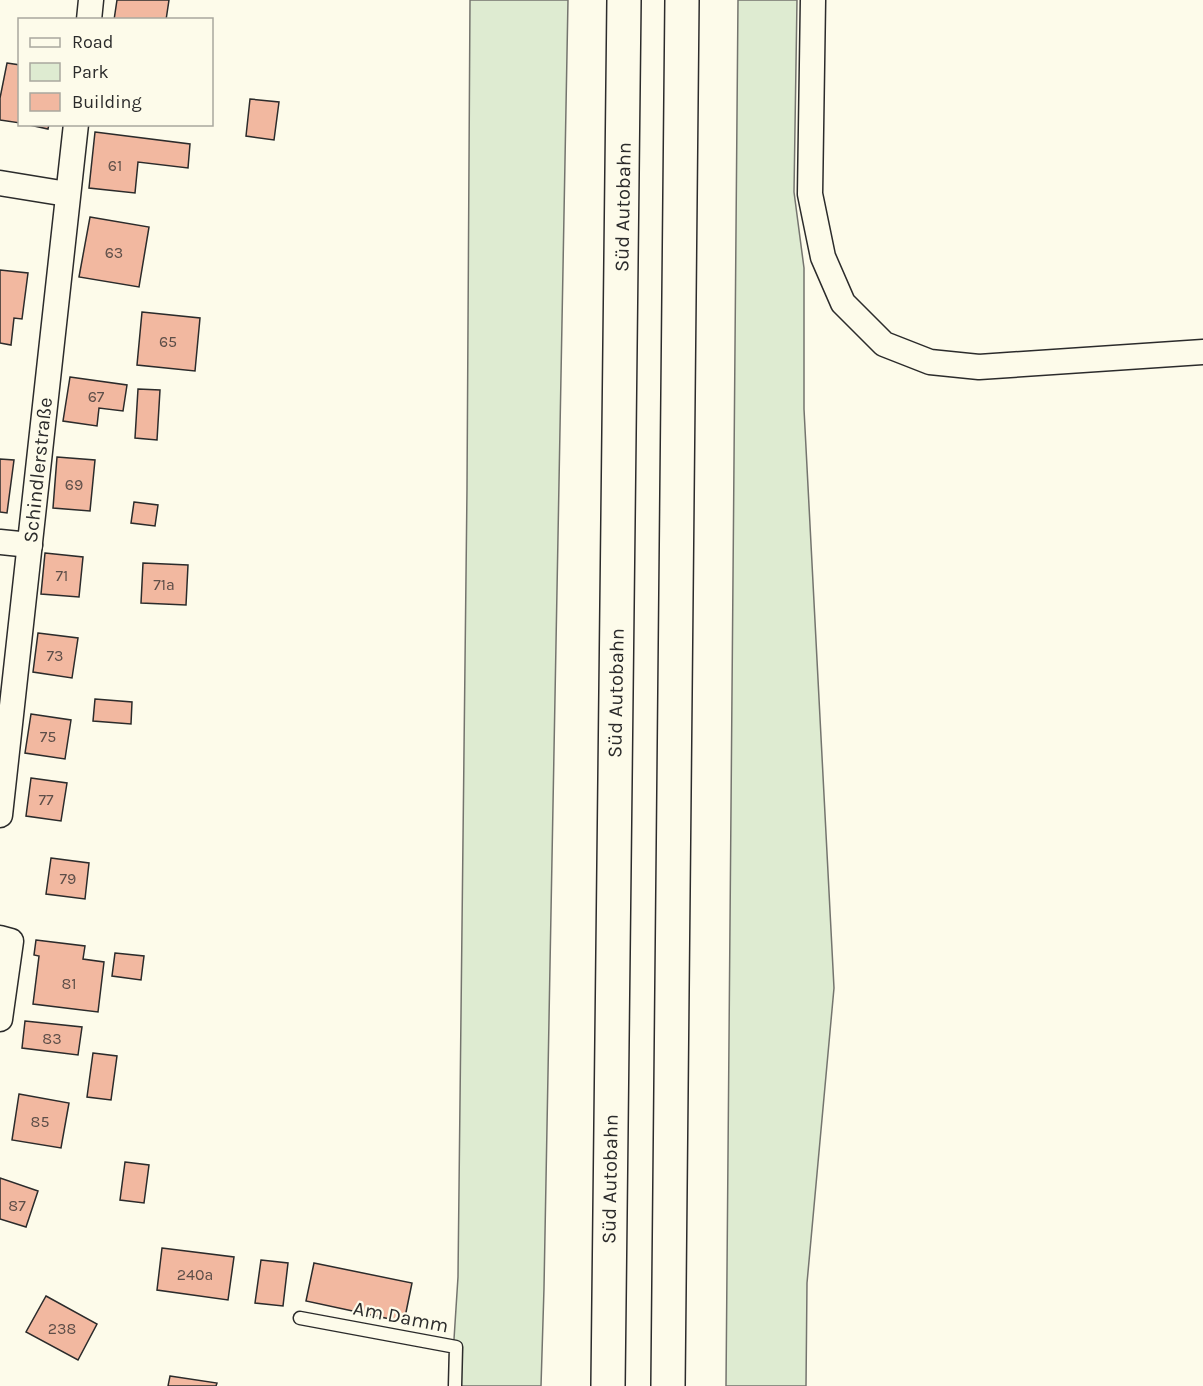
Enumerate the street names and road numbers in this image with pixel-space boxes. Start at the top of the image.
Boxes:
street label: Süd Autobahn [610,142,636,272]
street label: Schindlerstraße [19,396,57,544]
street label: Süd Autobahn [603,628,629,758]
street label: Süd Autobahn [597,1114,623,1244]
street label: Am Damm [351,1296,451,1338]

